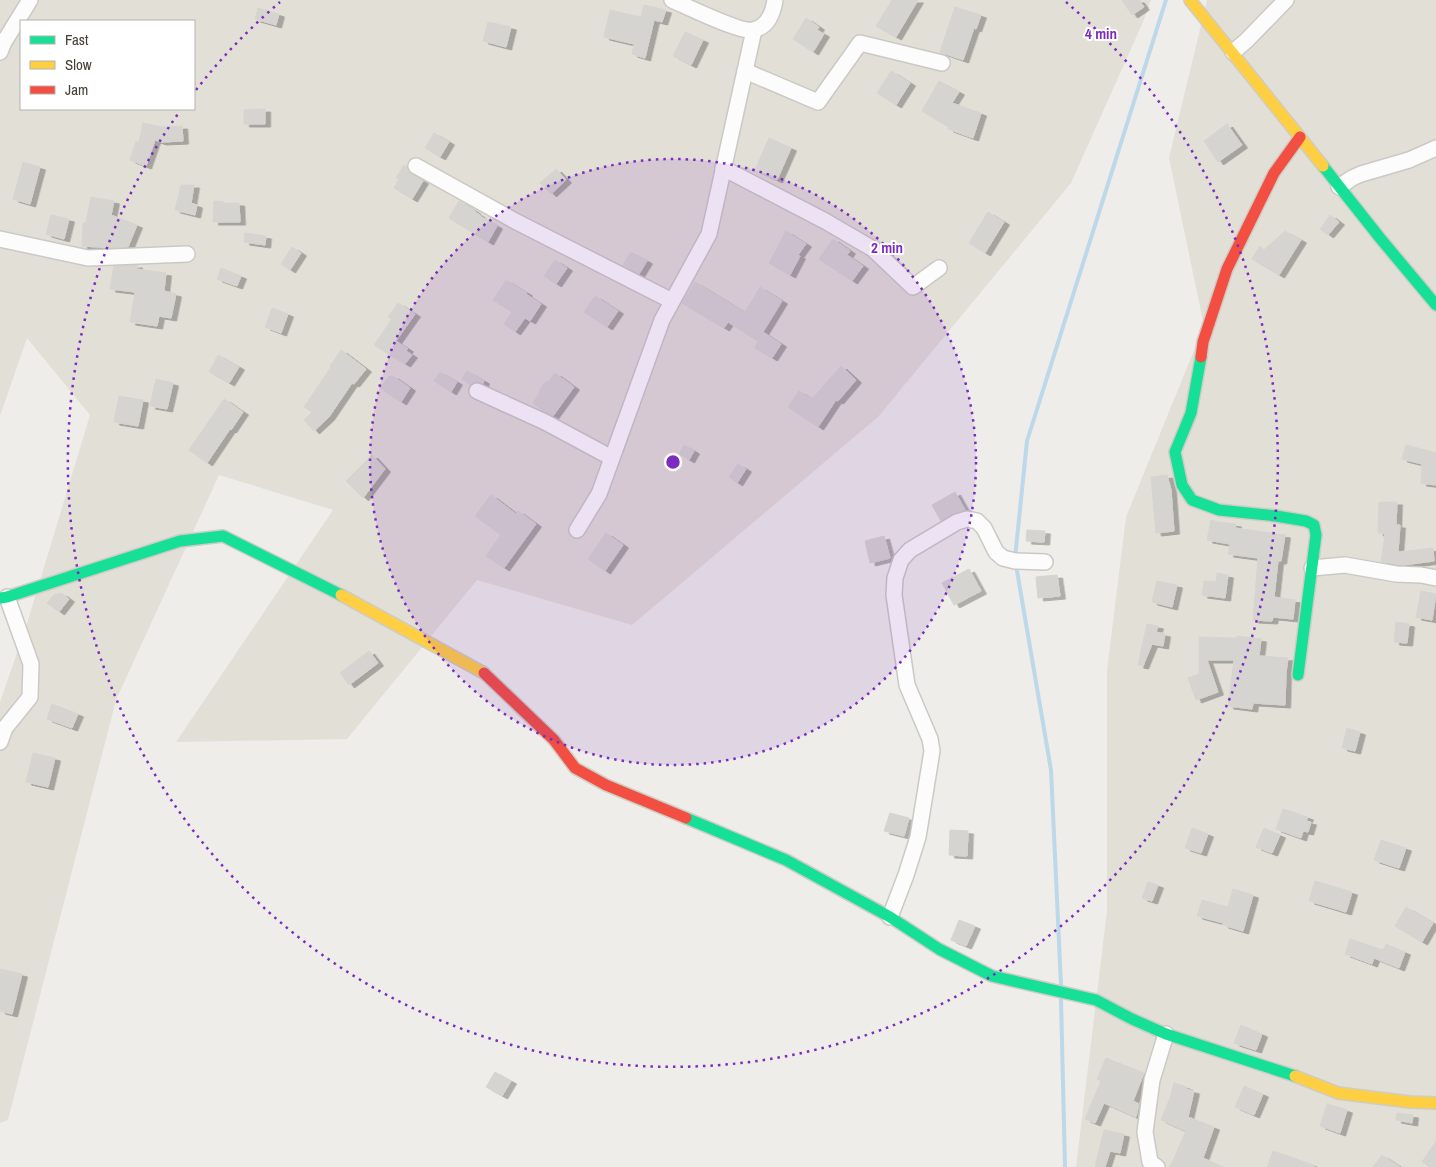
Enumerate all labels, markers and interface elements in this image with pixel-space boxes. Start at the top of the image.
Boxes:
legend [20,20,195,110]
text: 4 min [1085,23,1117,44]
text: Fast [65,29,89,50]
text: Slow [65,54,92,75]
text: Jam [65,79,88,100]
text: 2 min [871,237,903,258]
centre of rings [664,453,682,471]

